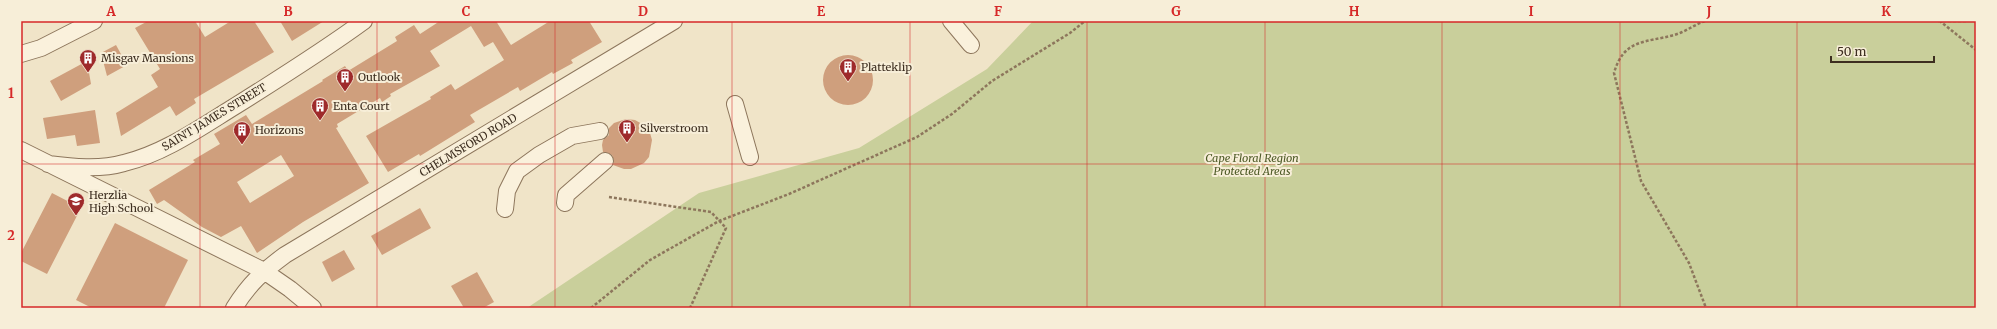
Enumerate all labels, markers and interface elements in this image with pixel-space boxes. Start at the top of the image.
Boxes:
text: A [105,3,116,20]
text: B [283,3,293,20]
text: C [462,3,471,20]
text: D [638,3,648,20]
text: E [817,3,826,20]
text: F [994,3,1002,20]
text: G [1171,3,1181,20]
text: H [1349,3,1360,20]
text: I [1528,3,1534,20]
text: J [1705,3,1712,20]
text: K [1881,3,1891,20]
scale bar [1831,38,1934,64]
text: 50 m [1837,44,1866,59]
building icon: Misgav Mansions [78,48,98,73]
place label: Misgav Mansions [101,51,194,65]
building icon: Platteklip [838,57,858,82]
place label: Platteklip [861,60,912,74]
building icon: Outlook [335,67,355,92]
place label: Outlook [358,70,401,84]
street label: SAINT JAMES STREET [159,80,269,154]
text: 1 [8,85,14,102]
building icon: Enta Court [310,96,330,121]
place label: Enta Court [333,99,390,113]
street label: CHELMSFORD ROAD [417,110,519,180]
building icon: Silverstroom [617,118,637,143]
building icon: Horizons [232,120,252,145]
place label: Silverstroom [640,121,708,135]
place label: Horizons [255,123,304,137]
park label: Cape Floral Region Protected Areas [1205,151,1299,178]
place label: Herzlia High School [89,188,154,215]
school or university icon: Herzlia High School [66,191,86,216]
text: 2 [7,227,15,244]

